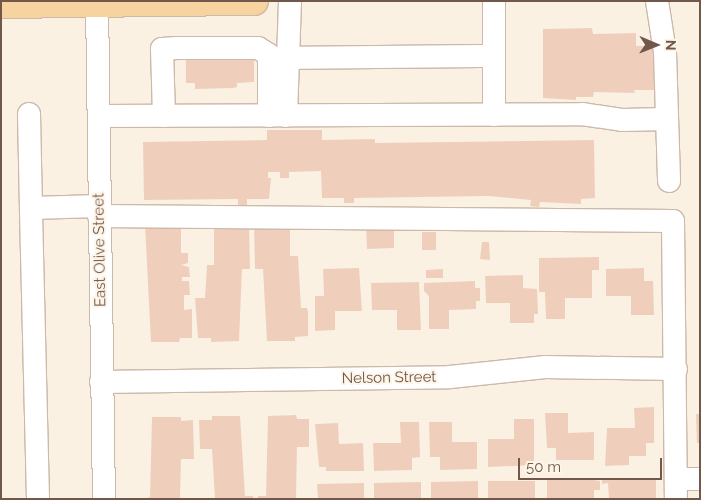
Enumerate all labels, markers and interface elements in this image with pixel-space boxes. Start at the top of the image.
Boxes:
north arrow [631,20,681,70]
text: N [663,40,679,51]
street label: East Olive Street [90,193,110,307]
street label: Nelson Street [342,368,436,388]
scale bar [521,448,665,480]
text: 50 m [526,458,561,476]

